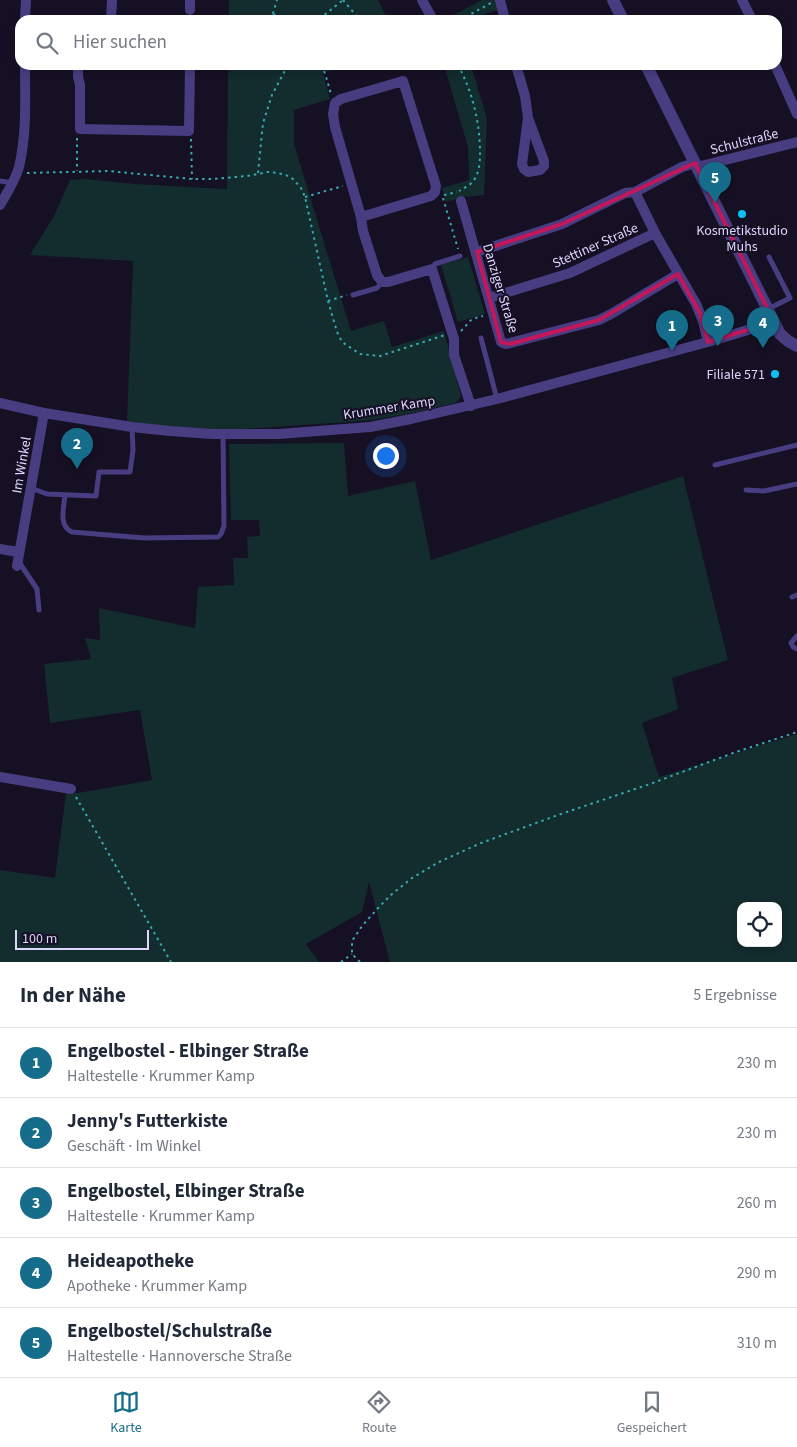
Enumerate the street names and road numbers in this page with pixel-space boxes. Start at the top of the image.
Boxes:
street label: Schulstraße [708,124,780,160]
street label: Stettiner Straße [549,218,641,274]
street label: Danziger Straße [477,241,523,336]
street label: Krummer Kamp [342,391,437,425]
street label: Im Winkel [7,435,37,495]

